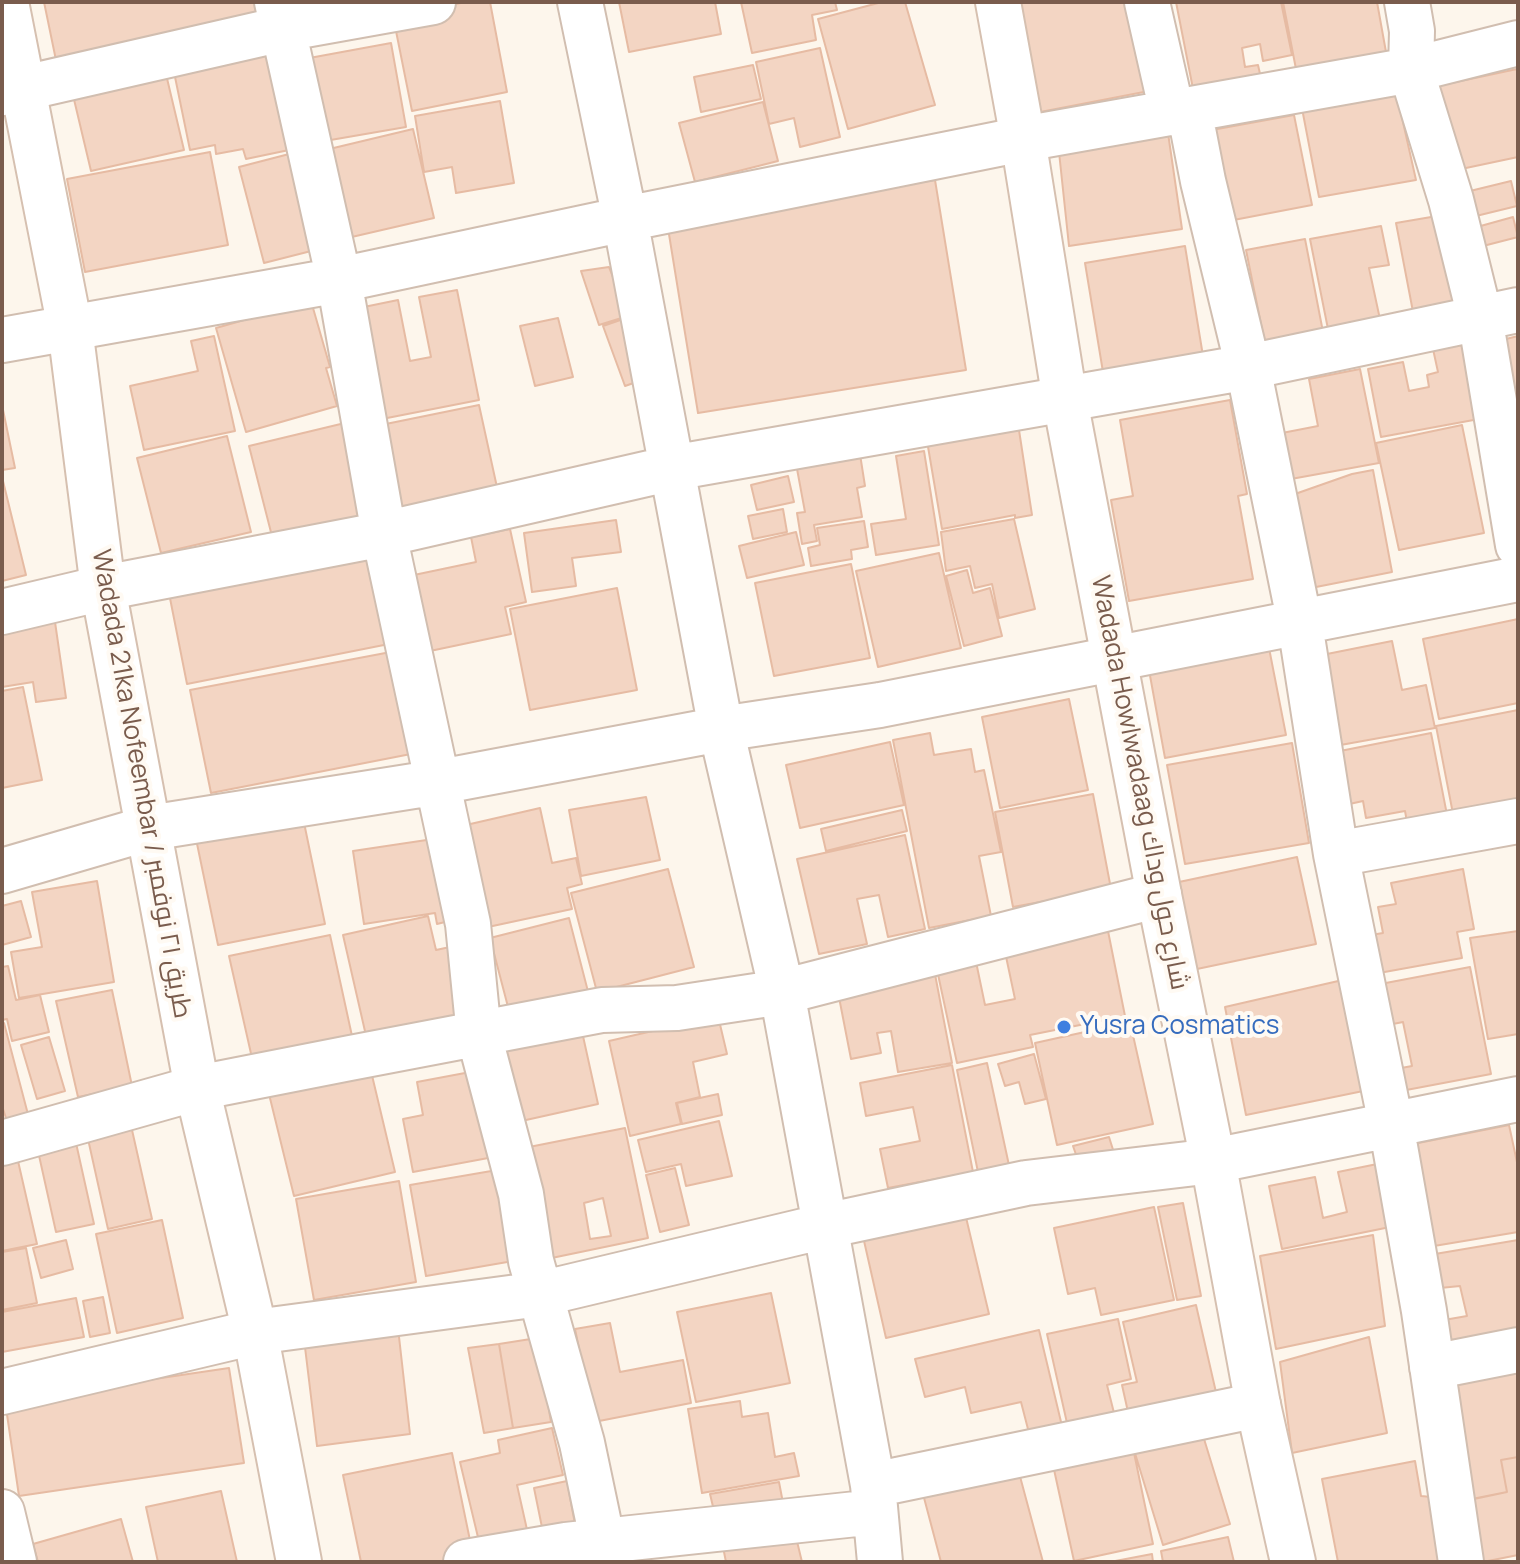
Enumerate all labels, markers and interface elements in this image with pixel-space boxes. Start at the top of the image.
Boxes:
street label: Wadada 21ka Nofeembar / طريق ٢١ نوفمبر [84,547,198,1021]
street label: Wadada Howlwadaag شارع حول وداك [1083,573,1195,993]
place label: Yusra Cosmatics [1080,1011,1280,1043]
marker: Yusra Cosmatics [1055,1018,1073,1036]

